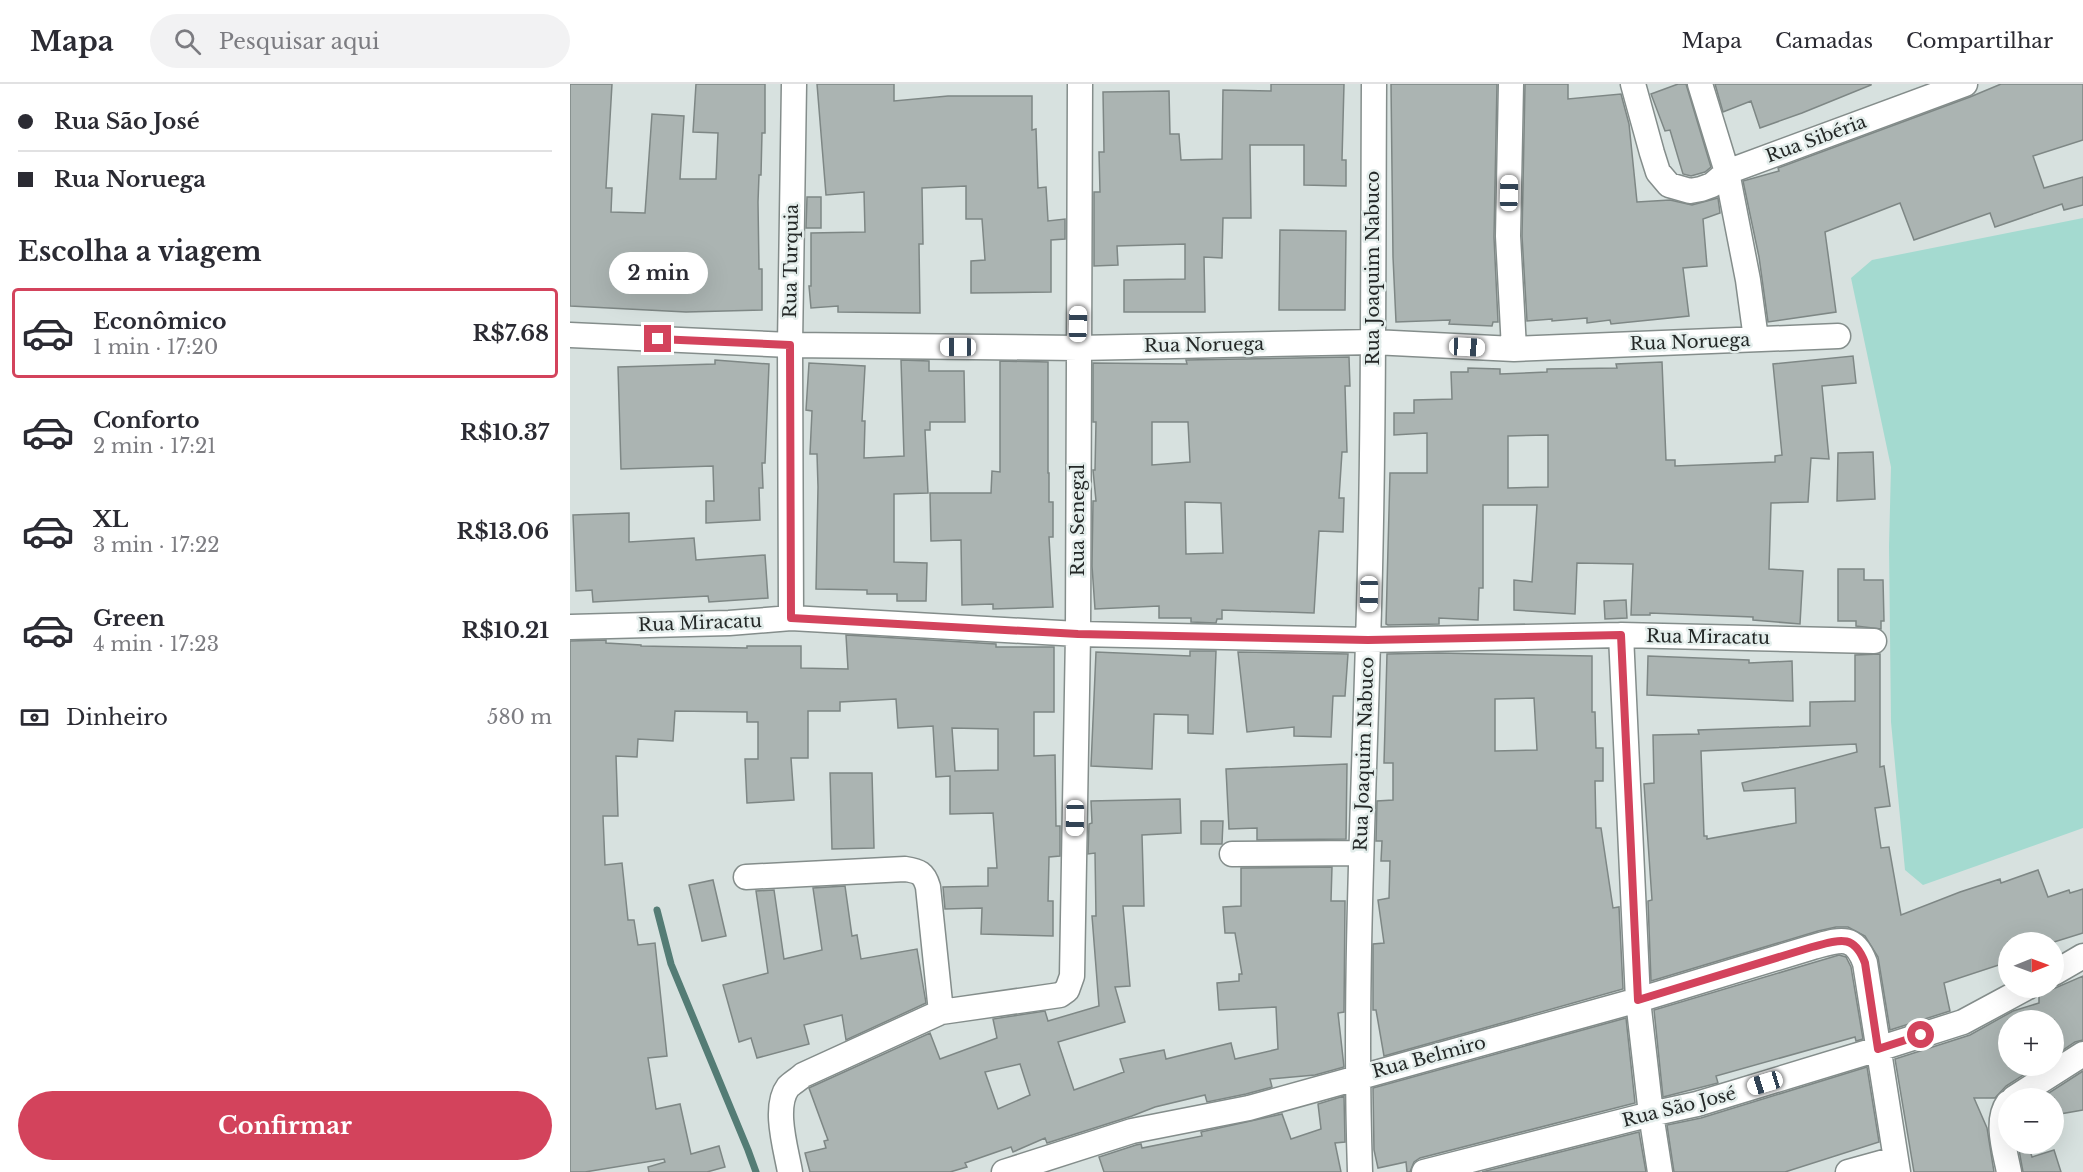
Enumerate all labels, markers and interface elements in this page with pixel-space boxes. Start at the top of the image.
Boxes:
search box [150,14,570,68]
text: Mapa [30,24,114,59]
icon: search [171,25,204,58]
text: Pesquisar aqui [219,28,380,55]
text: Mapa [1682,28,1742,54]
text: Camadas [1775,28,1873,54]
text: Compartilhar [1906,28,2053,54]
text: Rua São José [54,108,200,135]
street label: Rua Sibéria [1763,111,1869,167]
text: Rua Noruega [54,166,206,193]
street label: Rua Joaquim Nabuco [1362,171,1384,365]
car [1500,175,1518,211]
street label: Rua Turquia [779,204,803,318]
text: Escolha a viagem [18,235,262,268]
callout: 2 min [608,252,708,294]
text: 2 min [627,261,690,285]
icon: car [21,306,75,360]
car [1069,306,1087,342]
text: Econômico [93,308,226,335]
text: R$7.68 [473,320,549,347]
route end [644,325,671,352]
street label: Rua Noruega [1629,329,1751,355]
street label: Rua Noruega [1144,333,1264,357]
text: 1 min · 17:20 [93,335,218,359]
car [1449,337,1485,357]
car [940,338,976,356]
icon: car [21,405,75,459]
text: Conforto [93,407,199,434]
text: R$10.37 [460,419,549,446]
text: 2 min · 17:21 [93,434,216,458]
street label: Rua Senegal [1067,464,1089,576]
icon: car [21,504,75,558]
text: XL [93,506,128,533]
text: R$13.06 [457,518,549,545]
text: 3 min · 17:22 [93,533,220,557]
car [1360,576,1378,612]
icon: car [21,603,75,657]
text: Green [93,605,165,632]
street label: Rua Miracatu [638,610,762,636]
text: R$10.21 [462,617,549,644]
street label: Rua Miracatu [1646,625,1770,649]
text: 4 min · 17:23 [93,632,219,656]
street label: Rua Joaquim Nabuco [1350,656,1378,852]
icon: cash [18,701,51,734]
text: Dinheiro [66,704,168,731]
text: 580 m [487,705,552,729]
car [1066,800,1084,836]
north arrow [1998,932,2064,998]
map controls [1998,932,2064,1154]
button: + [1998,1010,2064,1076]
route start [1907,1021,1934,1048]
street label: Rua Belmiro [1370,1031,1488,1083]
car [1745,1069,1785,1097]
street label: Rua São José [1620,1082,1738,1132]
button: − [1998,1088,2064,1154]
button: Confirmar [18,1091,552,1160]

